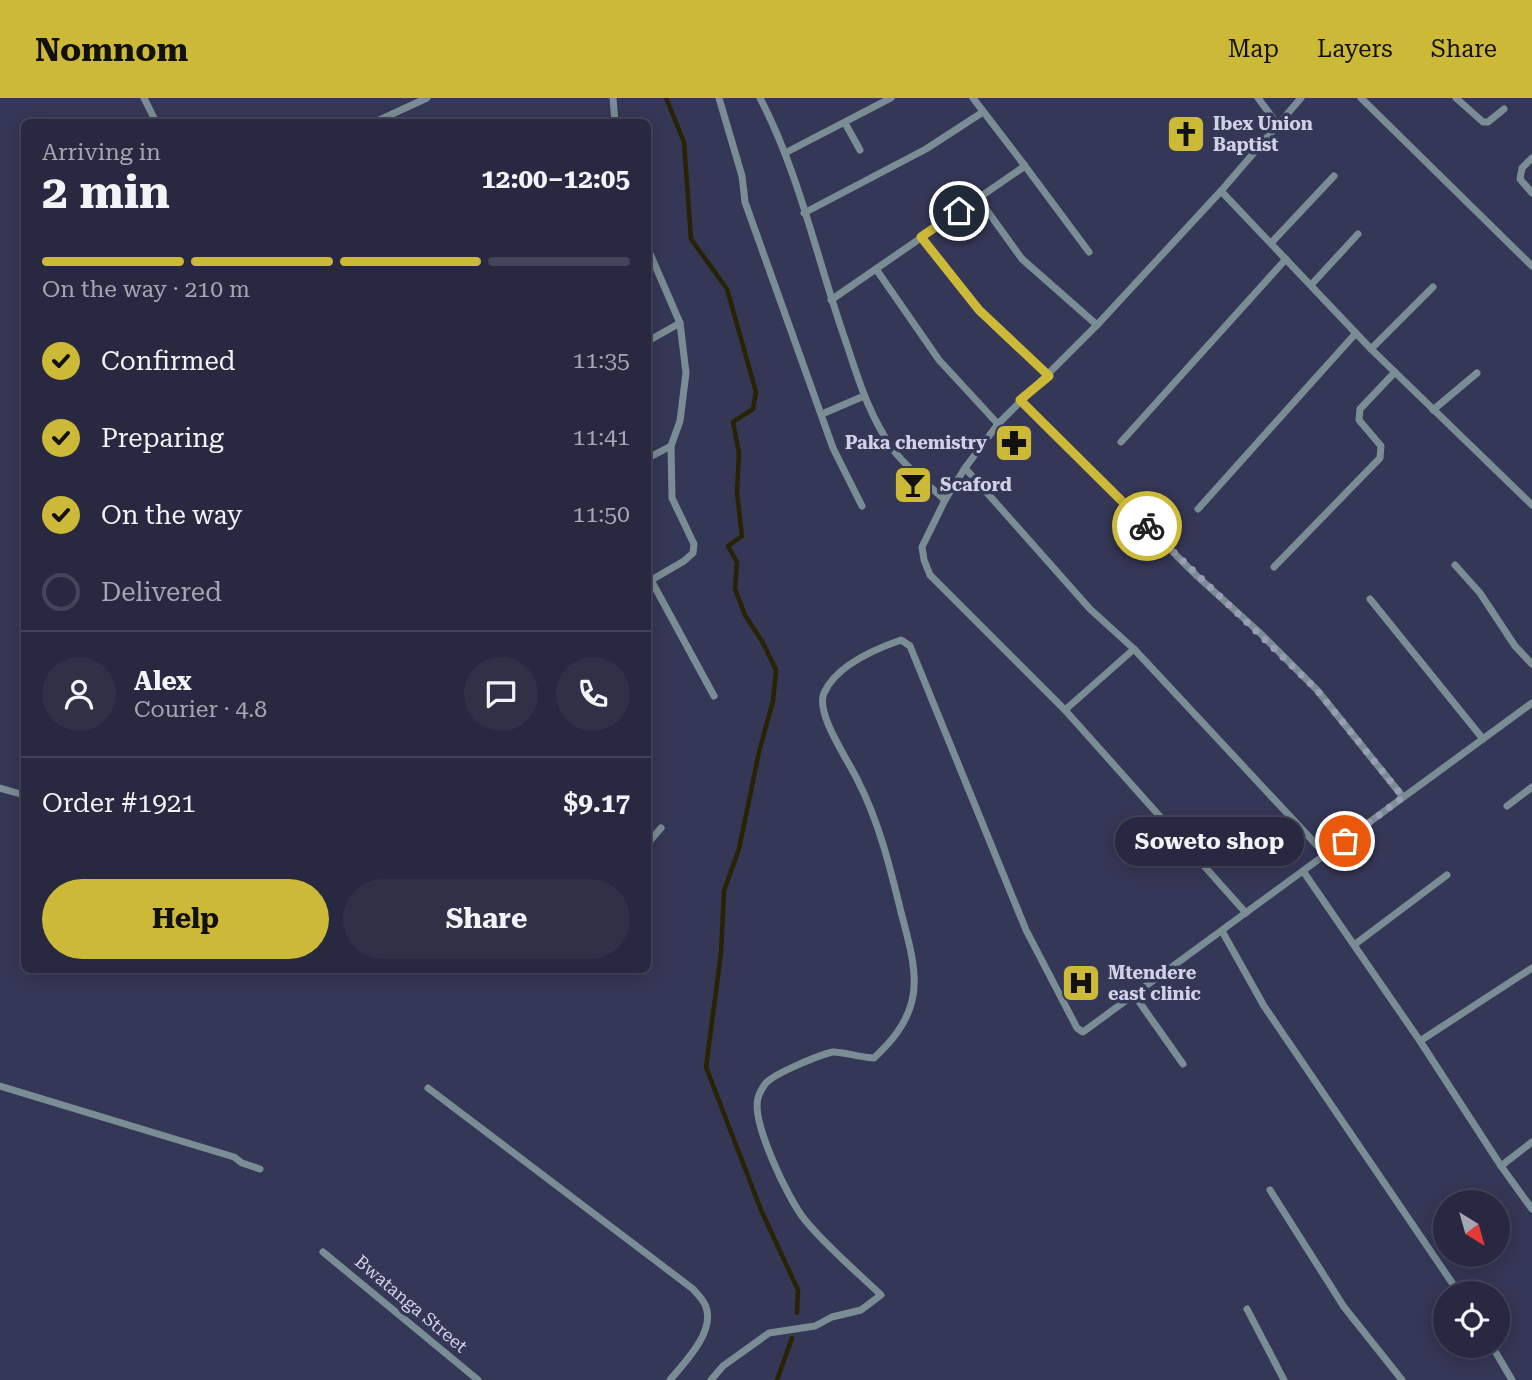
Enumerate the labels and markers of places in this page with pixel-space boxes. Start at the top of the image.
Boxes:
church icon: Ibex Union Baptist [1165,113,1207,155]
place label: Ibex Union Baptist [1213,113,1313,155]
pin [929,181,989,241]
pharmacy icon: Paka chemistry [993,422,1035,464]
place label: Paka chemistry [845,432,987,453]
bar icon: Scaford [892,464,934,506]
place label: Scaford [940,474,1012,495]
pin [1315,811,1375,871]
callout: Soweto shop [1114,816,1303,866]
hospital icon: Mtendere east clinic [1060,962,1102,1004]
place label: Mtendere east clinic [1108,962,1201,1004]

